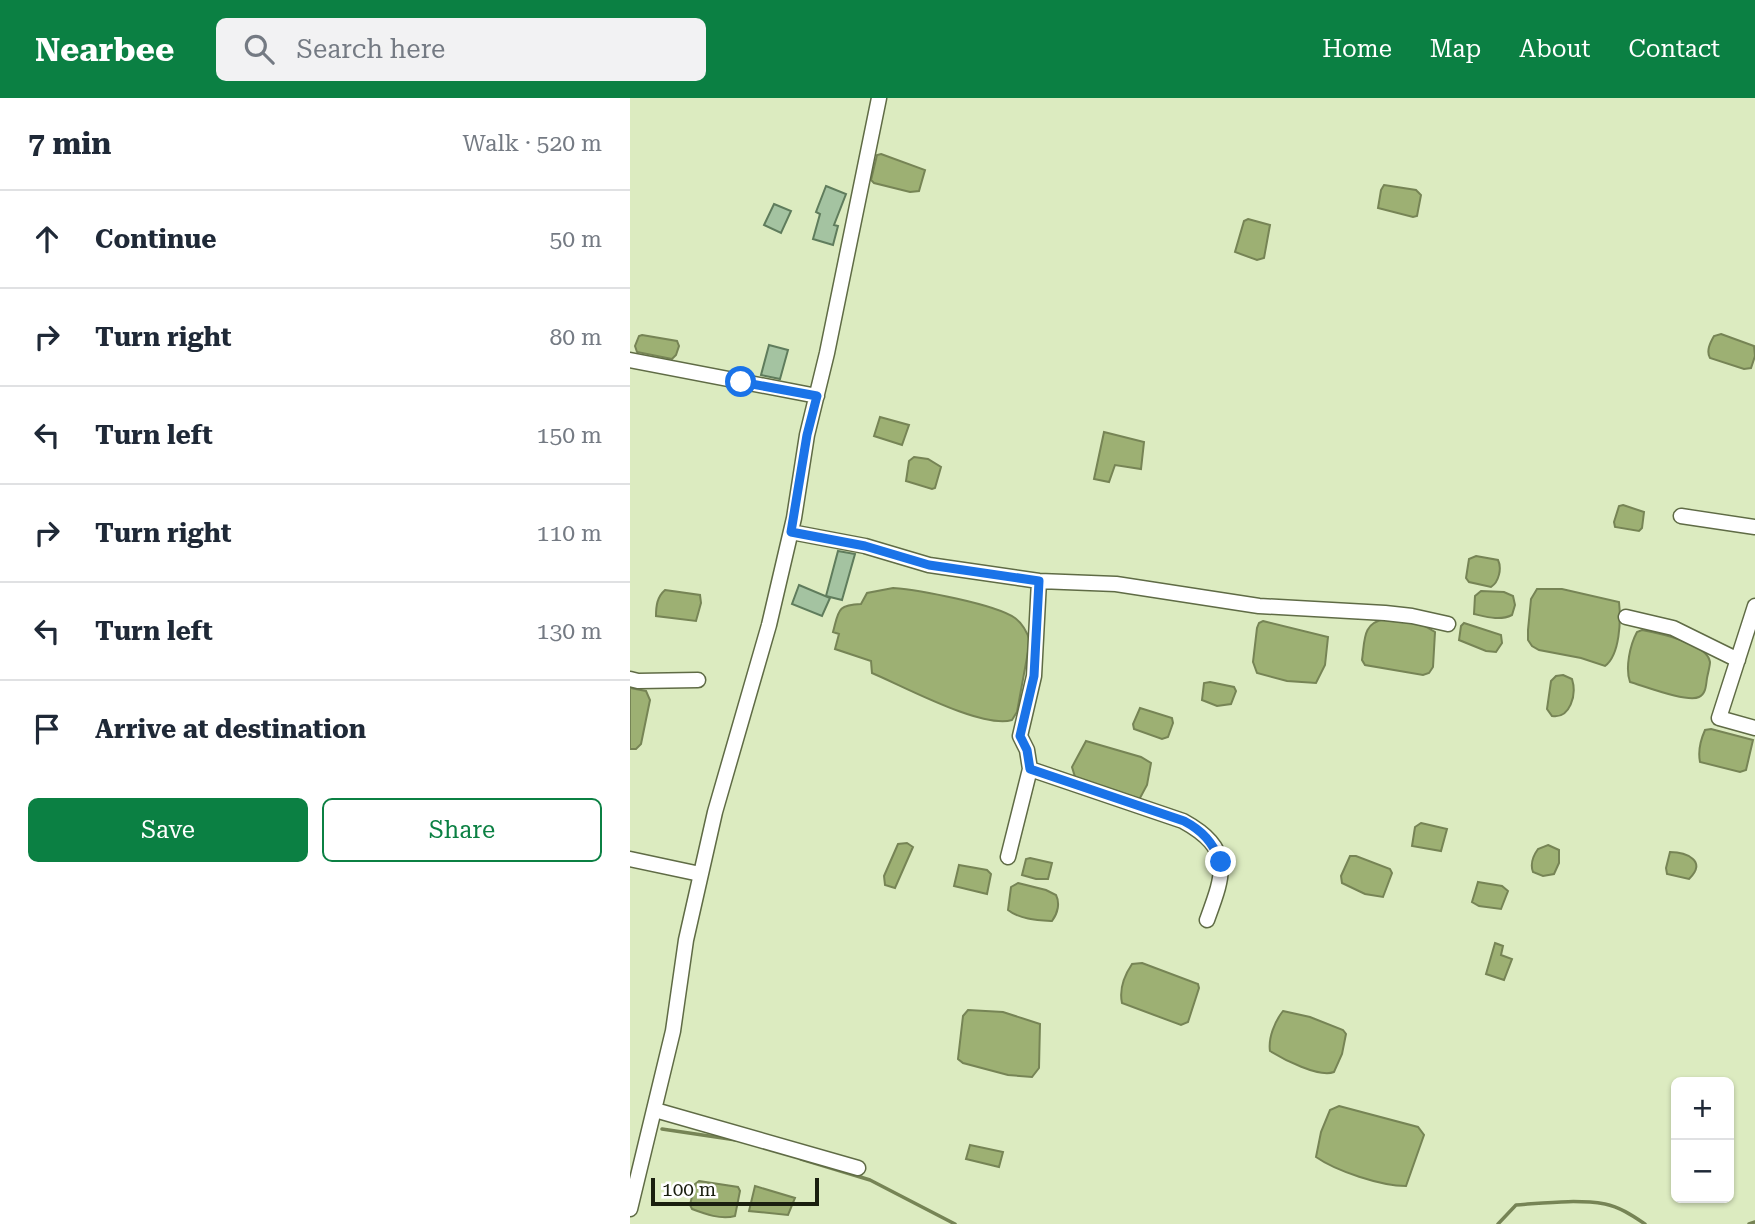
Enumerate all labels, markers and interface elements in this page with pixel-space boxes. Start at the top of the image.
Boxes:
search box [216,18,706,81]
text: Nearbee [35,30,174,69]
icon: search [240,30,278,68]
text: Search here [296,34,445,64]
text: Home [1322,35,1392,63]
text: Map [1430,35,1481,63]
text: About [1519,35,1590,63]
text: Contact [1628,35,1720,63]
text: 7 min [28,126,111,161]
text: Walk · 520 m [463,130,602,157]
icon: ahead [28,220,66,258]
text: Continue [95,224,217,254]
text: 50 m [549,226,602,253]
icon: right [28,318,66,356]
text: Turn right [95,322,231,352]
text: 80 m [549,324,602,351]
route start [725,366,756,397]
icon: left [28,416,66,454]
text: Turn left [95,420,213,450]
text: 150 m [537,422,602,449]
icon: right [28,514,66,552]
text: Turn right [95,518,231,548]
text: 110 m [537,520,602,547]
icon: left [28,612,66,650]
text: Turn left [95,616,213,646]
text: 130 m [537,618,602,645]
icon: arrive [28,710,66,748]
text: Arrive at destination [95,714,366,744]
button: Save [28,798,308,862]
button: Share [322,798,602,862]
route end [1205,846,1236,877]
map controls [1671,1077,1734,1203]
button: + [1671,1077,1734,1140]
button: − [1671,1140,1734,1203]
scale bar [651,1175,819,1207]
text: 100 m [662,1178,716,1201]

